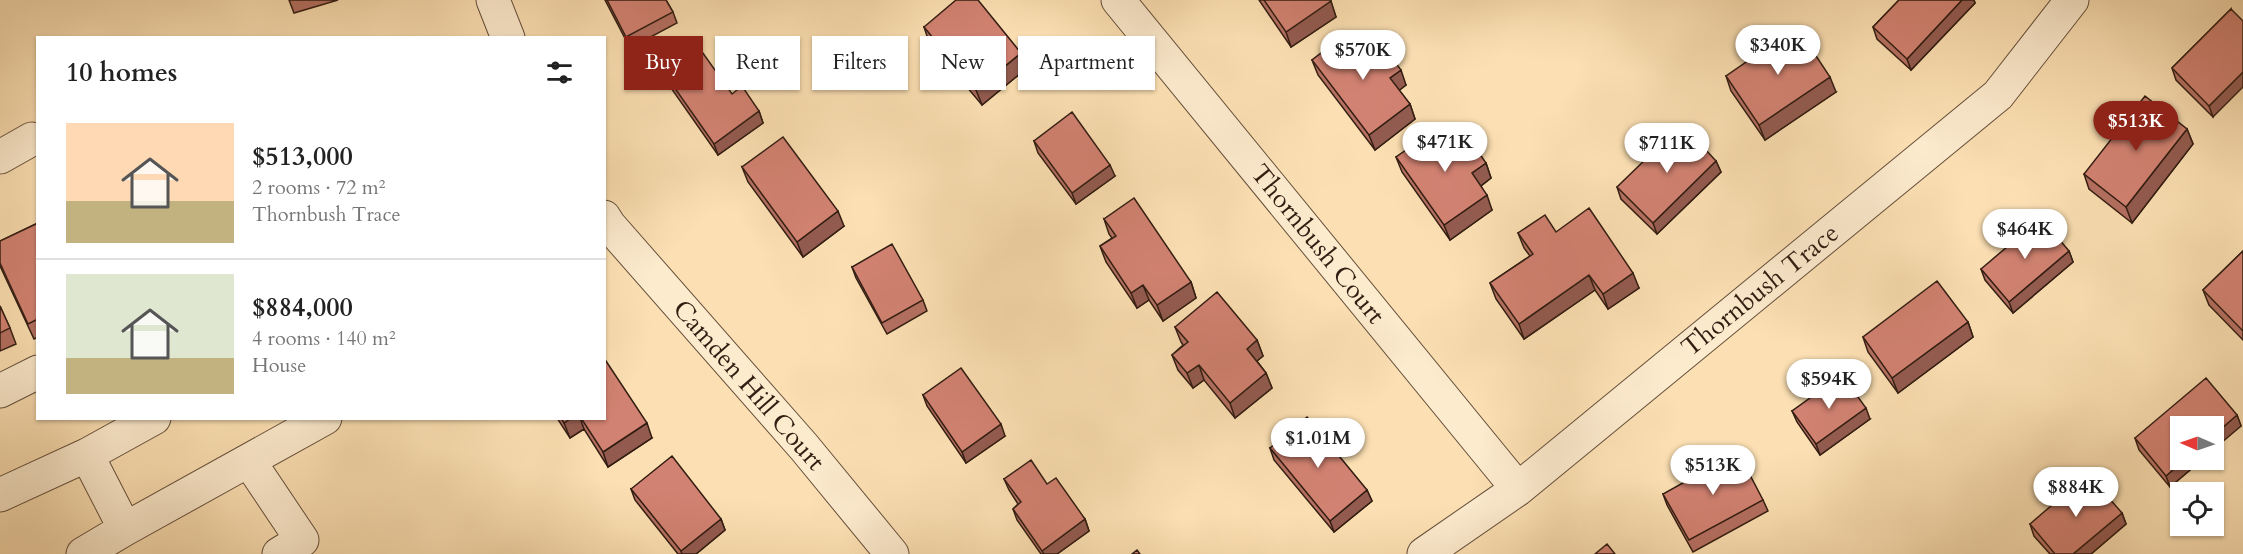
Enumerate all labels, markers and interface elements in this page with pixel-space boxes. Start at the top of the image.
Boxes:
pin: $340K [1736,25,1820,76]
pin: $570K [1321,30,1405,81]
text: $340K [1749,31,1807,58]
chip: Buy [624,36,703,90]
chip: Rent [715,36,800,90]
chip: Filters [812,36,908,90]
chip: New [920,36,1006,90]
chip: Apartment [1018,36,1155,90]
text: $570K [1334,36,1392,63]
text: 10 homes [66,55,177,90]
icon: filters [543,56,576,89]
pin: $513K [2094,101,2178,152]
text: $513K [2107,107,2165,134]
pin: $471K [1403,122,1487,173]
pin: $711K [1625,123,1709,174]
text: $471K [1416,128,1474,155]
text: $711K [1638,129,1696,156]
text: $513,000 [252,139,353,174]
icon: home [114,147,186,219]
street label: Thornbush Court [1243,157,1393,331]
text: 2 rooms · 72 m² [252,174,385,201]
text: Thornbush Trace [252,201,401,228]
pin: $464K [1983,209,2067,260]
text: $464K [1996,215,2054,242]
street label: Thornbush Trace [1674,216,1846,364]
text: $884,000 [252,290,353,325]
street label: Camden Hill Court [665,292,833,478]
icon: home [114,298,186,370]
text: 4 rooms · 140 m² [252,325,396,352]
text: House [252,352,306,379]
pin: $594K [1787,359,1871,410]
text: $594K [1800,365,1858,392]
north arrow [2170,416,2224,470]
map controls [2170,416,2224,536]
pin: $1.01M [1269,418,1367,469]
text: $1.01M [1285,424,1351,451]
pin: $513K [1671,445,1755,496]
text: $513K [1684,451,1742,478]
pin: $884K [2034,467,2118,518]
text: $884K [2047,473,2105,500]
button: locate [2170,482,2224,536]

